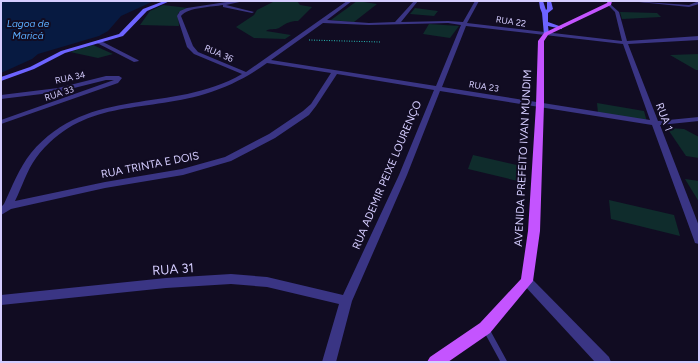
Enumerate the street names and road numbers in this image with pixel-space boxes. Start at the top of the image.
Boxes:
street label: RUA 22 [495,13,527,29]
street label: RUA 36 [203,42,235,64]
street label: RUA 34 [54,68,87,86]
street label: AVENIDA PREFEITO IVAN MUNDIM [512,69,534,247]
street label: RUA 23 [468,78,500,94]
street label: RUA 33 [43,83,75,103]
street label: RUA ADEMIR PEIXE LOURENÇO [350,98,424,251]
street label: RUA 1 [653,101,675,133]
street label: RUA TRINTA E DOIS [100,149,200,181]
street label: RUA 31 [152,260,194,278]

